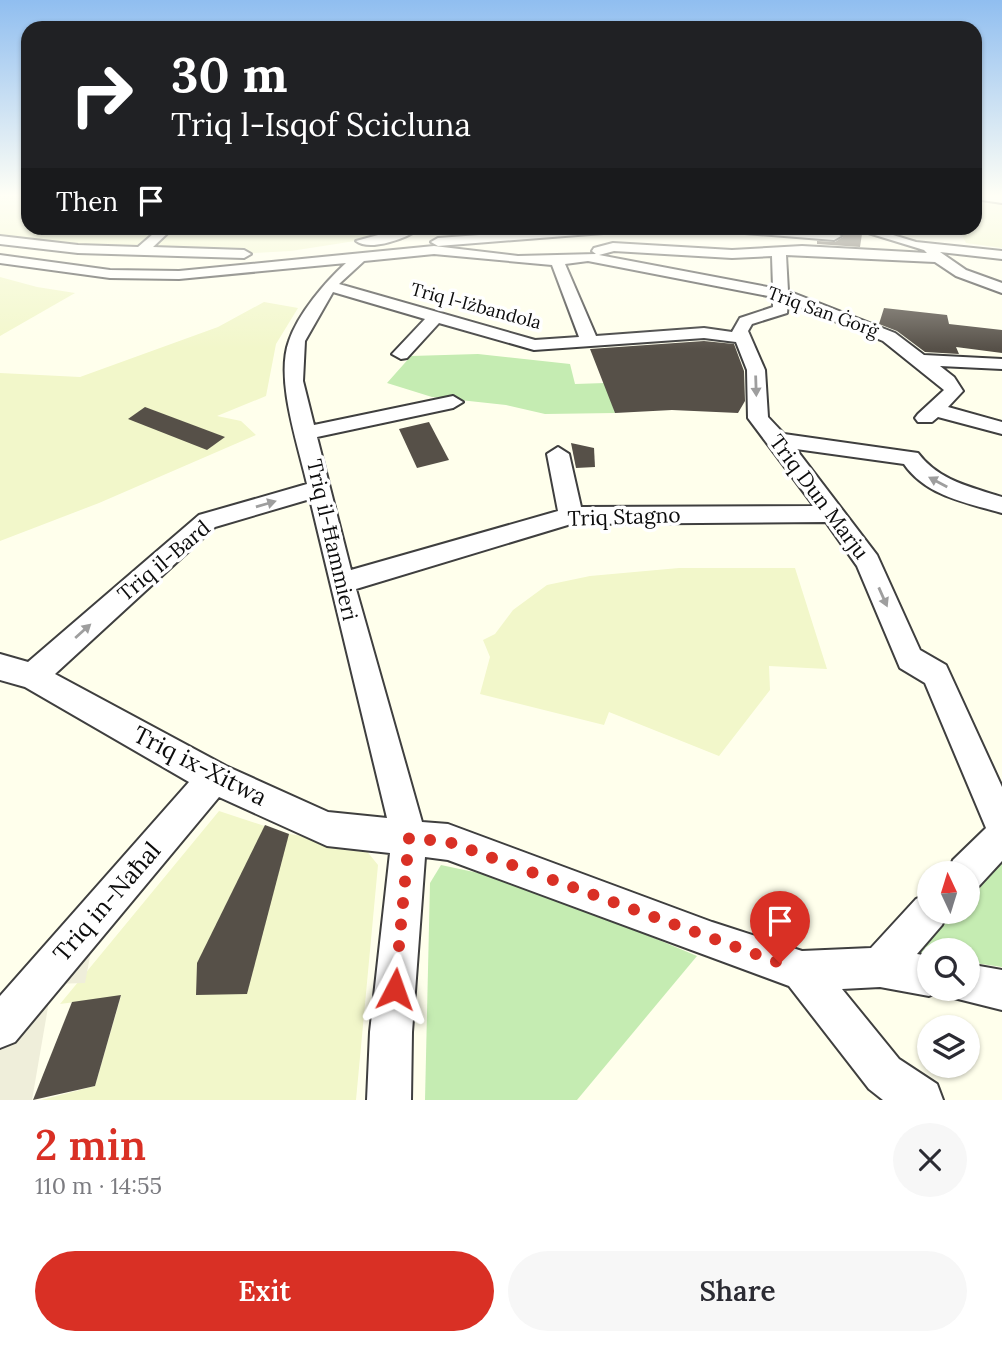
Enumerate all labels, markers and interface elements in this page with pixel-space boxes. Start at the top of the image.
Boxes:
text: 30 m [171,43,288,105]
icon: right [56,49,147,140]
text: Triq l-Isqof Scicluna [171,104,471,145]
icon: arrive [132,182,170,220]
text: Then [56,185,118,218]
street label: Triq l-Iżbandola [408,277,544,334]
street label: Triq San Ġorġ [765,281,883,343]
one-way arrow [751,375,762,397]
street label: Triq Dun Marju [764,429,875,564]
street label: Triq il-Ħammieri [301,457,364,623]
one-way arrow [928,476,948,487]
one-way arrow [256,498,277,508]
street label: Triq Stagno [567,501,681,532]
street label: Triq il-Bard [112,514,216,607]
one-way arrow [877,587,889,607]
one-way arrow [74,623,91,639]
street label: Triq ix-Xitwa [128,719,272,813]
street label: Triq in-Naħal [46,835,167,968]
north arrow [917,861,980,924]
map controls [917,861,980,1078]
pin [750,891,810,963]
icon: arrive [761,902,799,940]
button: search [917,938,980,1001]
position arrow [358,952,432,1026]
button: layers [917,1015,980,1078]
text: 2 min [35,1118,146,1172]
button: close [893,1123,967,1197]
text: 110 m · 14:55 [35,1171,162,1200]
button: Exit [35,1251,494,1331]
button: Share [508,1251,967,1331]

